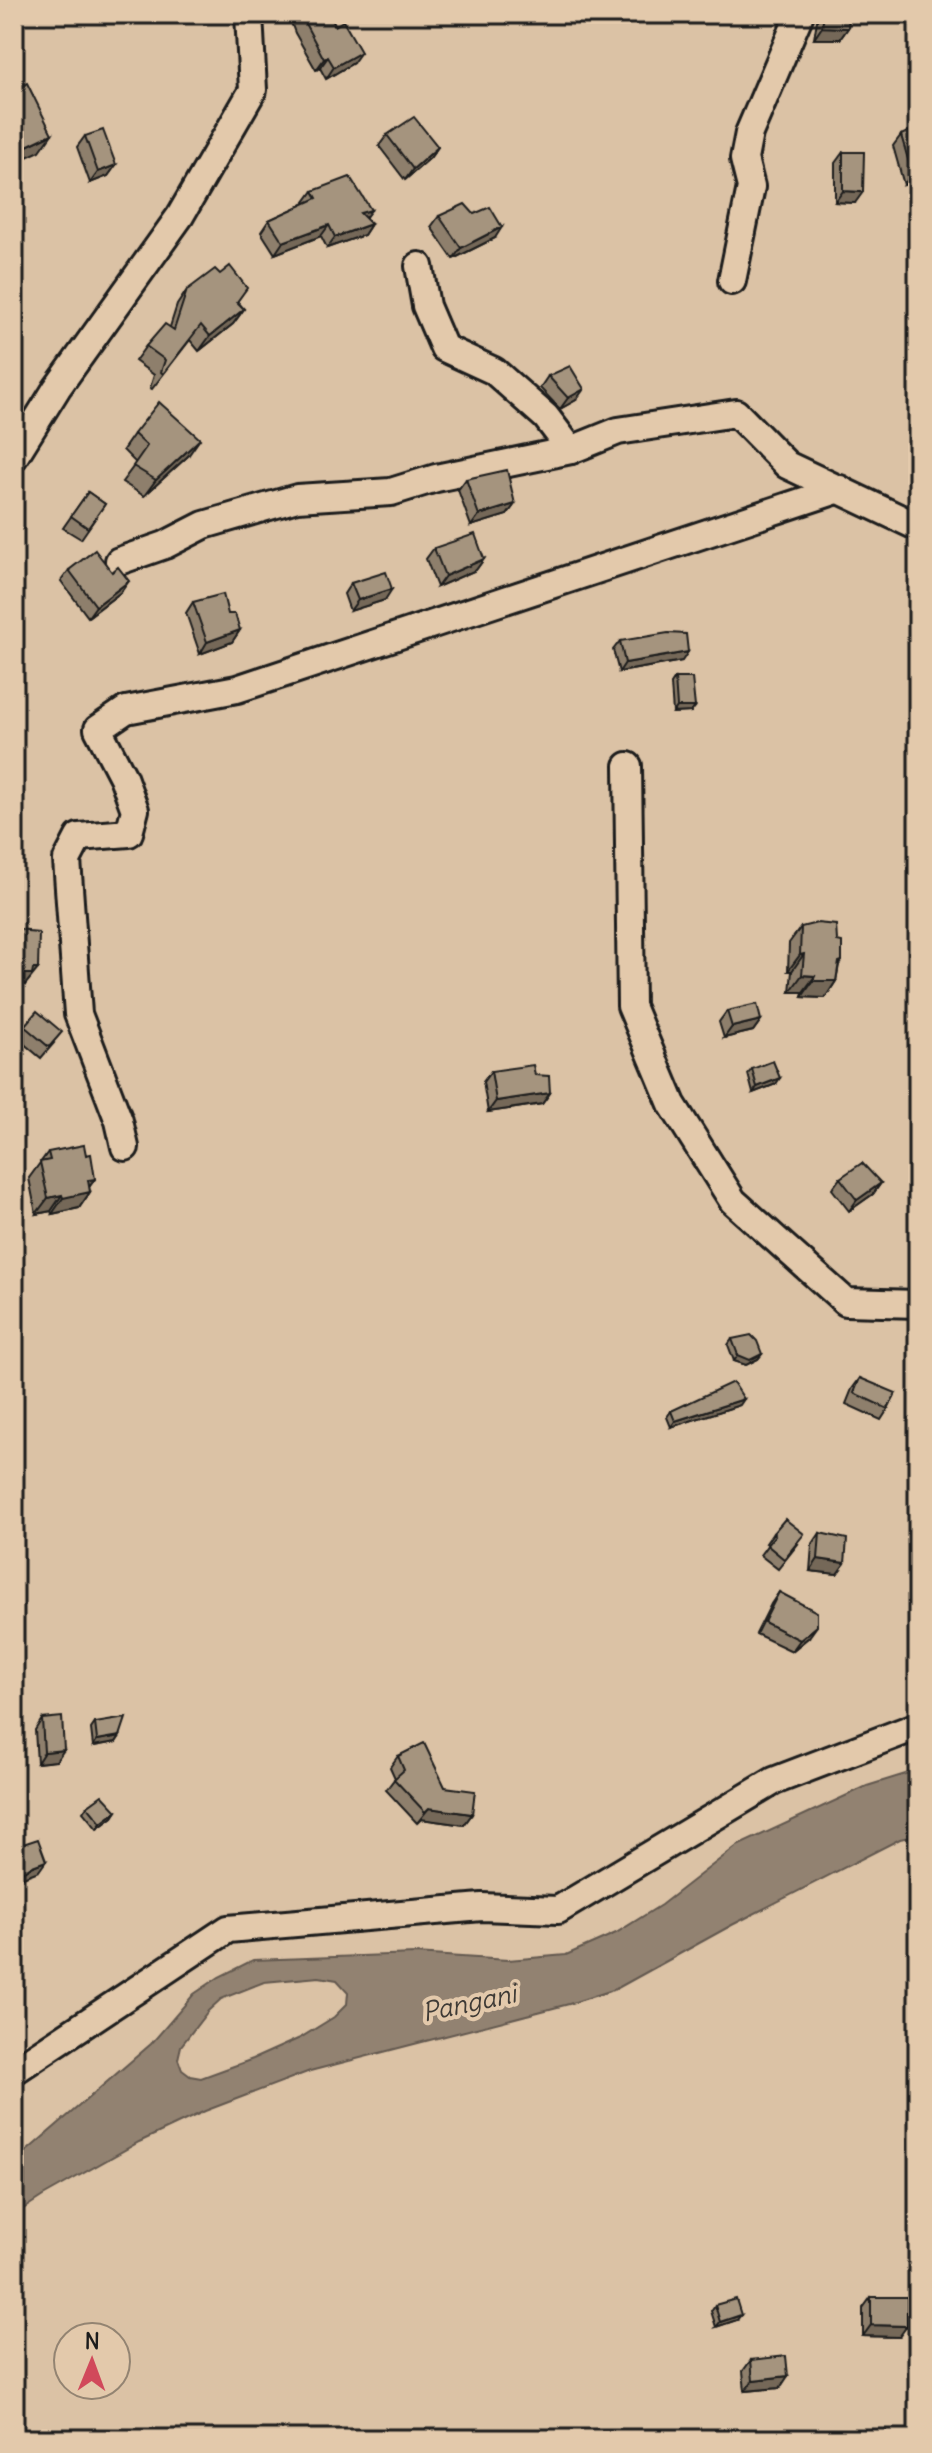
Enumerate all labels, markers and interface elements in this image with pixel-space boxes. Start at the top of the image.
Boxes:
water label: Pangani [419,1976,522,2029]
north arrow [52,2321,132,2401]
text: N [85,2327,100,2355]

